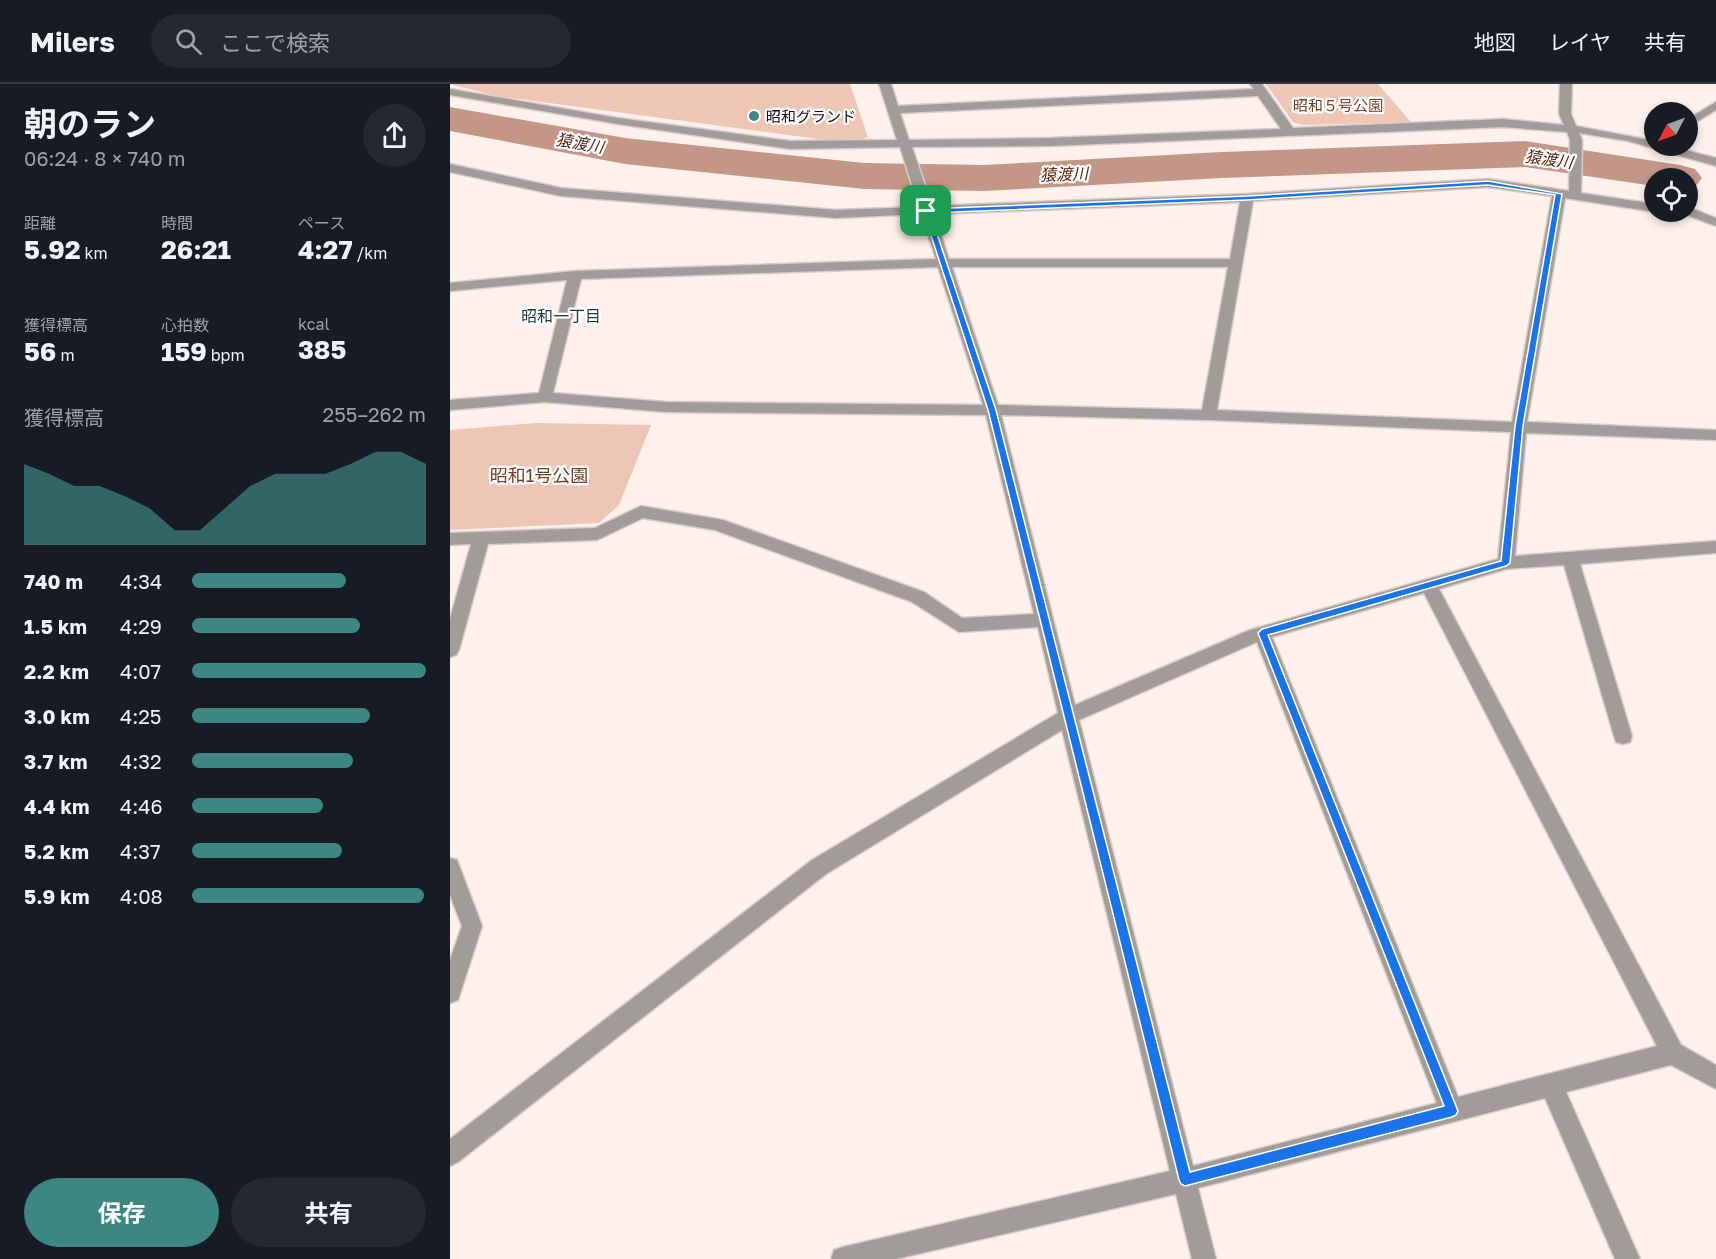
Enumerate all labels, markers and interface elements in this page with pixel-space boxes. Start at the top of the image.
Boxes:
search box [151,14,571,68]
text: Milers [30,25,115,58]
icon: search [172,25,205,58]
text: ここで検索 [220,29,330,56]
text: 地図 [1474,29,1516,55]
text: レイヤ [1549,29,1611,55]
text: 共有 [1644,29,1686,55]
park label: 昭和５号公園 [1293,96,1383,114]
north arrow [1644,102,1698,156]
map controls [1644,102,1698,222]
text: 朝のラン [24,104,156,143]
button: share [363,104,426,167]
place label: 昭和グランド [766,107,856,125]
marker: 昭和グランド [747,109,761,123]
water label: 猿渡川 [555,129,607,157]
text: 06:24 · 8 × 740 m [24,146,185,170]
water label: 猿渡川 [1524,146,1576,173]
water label: 猿渡川 [1040,163,1090,185]
button: locate [1644,168,1698,222]
pin [900,185,951,236]
icon: arrive [909,194,942,227]
text: 距離 [24,213,56,233]
text: 時間 [161,213,193,233]
text: ペース [298,213,345,233]
text: 5.92 [24,234,81,265]
text: 26:21 [161,234,231,265]
text: 4:27 [298,234,353,265]
text: km [81,243,108,263]
text: /km [353,243,388,263]
district label: 昭和一丁目 [521,306,601,326]
text: kcal [298,314,330,334]
text: 獲得標高 [24,315,88,335]
text: 心拍数 [161,315,209,335]
text: 385 [298,334,346,365]
text: 56 [24,336,56,367]
text: 159 [161,336,207,367]
text: m [56,345,75,365]
text: bpm [207,345,245,365]
text: 255–262 m [323,402,426,426]
text: 獲得標高 [24,405,104,429]
park label: 昭和1号公園 [490,464,588,486]
text: 740 m [24,569,83,593]
text: 4:34 [120,569,162,593]
text: 1.5 km [24,614,87,638]
text: 4:29 [120,614,162,638]
text: 2.2 km [24,659,89,683]
text: 4:07 [120,659,161,683]
text: 3.0 km [24,704,90,728]
text: 4:25 [120,704,161,728]
text: 3.7 km [24,749,88,773]
text: 4:32 [120,749,162,773]
text: 4.4 km [24,794,90,818]
text: 4:46 [120,794,163,818]
text: 5.2 km [24,839,89,863]
text: 4:37 [120,839,161,863]
text: 5.9 km [24,884,89,908]
text: 4:08 [120,884,163,908]
button: 保存 [24,1178,219,1247]
button: 共有 [231,1178,426,1247]

